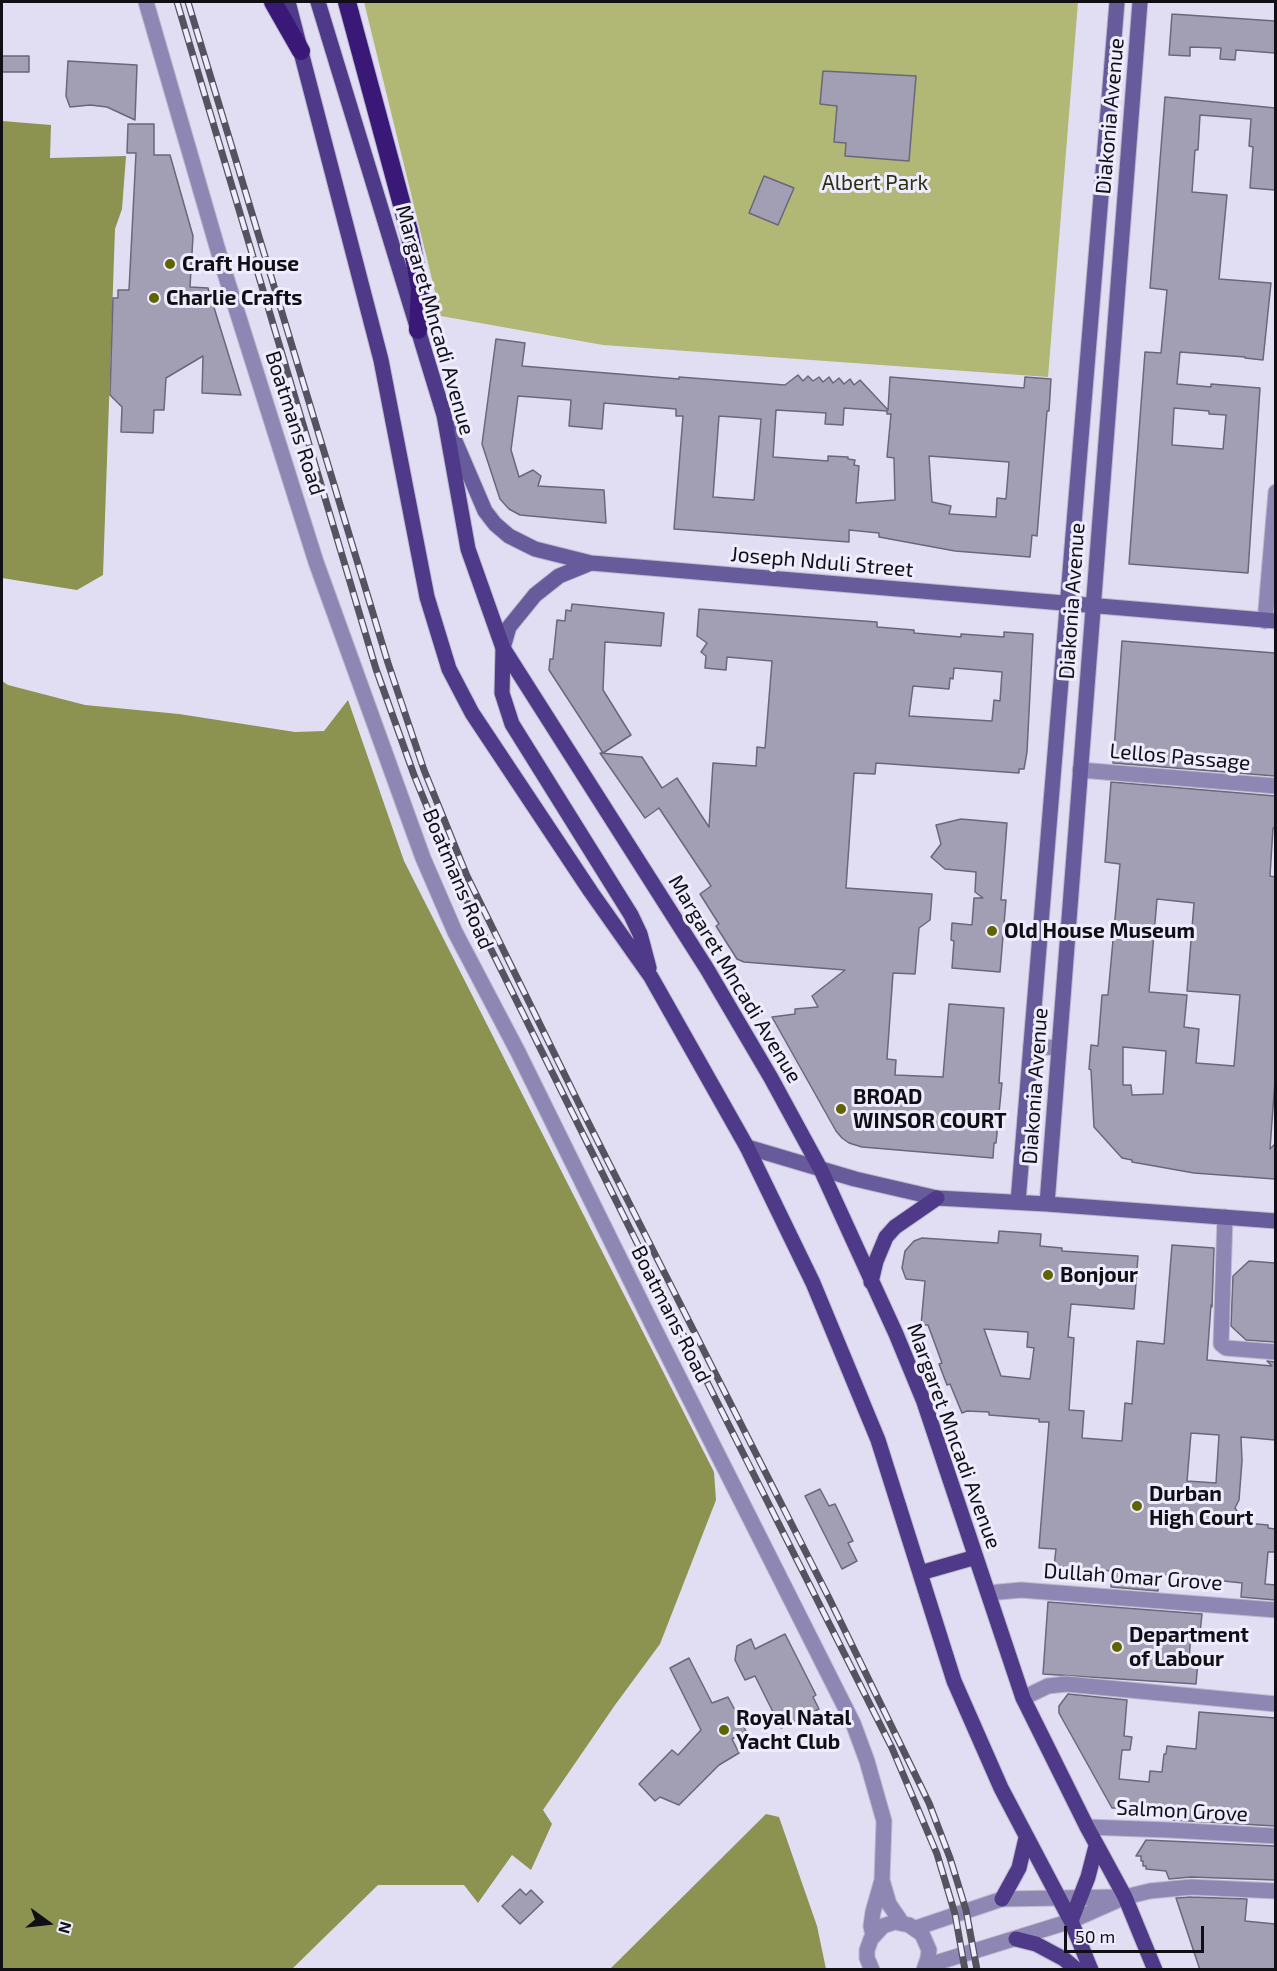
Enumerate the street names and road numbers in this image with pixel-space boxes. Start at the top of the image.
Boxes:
street label: Diakonia Avenue [1091,37,1129,195]
street label: Margaret Mncadi Avenue [390,202,480,438]
street label: Boatmans Road [260,348,330,498]
street label: Diakonia Avenue [1054,522,1090,680]
street label: Joseph Nduli Street [730,541,914,583]
street label: Lellos Passage [1108,738,1252,776]
street label: Boatmans Road [417,805,499,953]
street label: Margaret Mncadi Avenue [663,870,807,1088]
street label: Diakonia Avenue [1017,1007,1053,1165]
street label: Boatmans Road [626,1241,716,1387]
street label: Margaret Mncadi Avenue [901,1320,1007,1552]
street label: Dullah Omar Grove [1043,1558,1223,1596]
street label: Salmon Grove [1115,1795,1249,1827]

